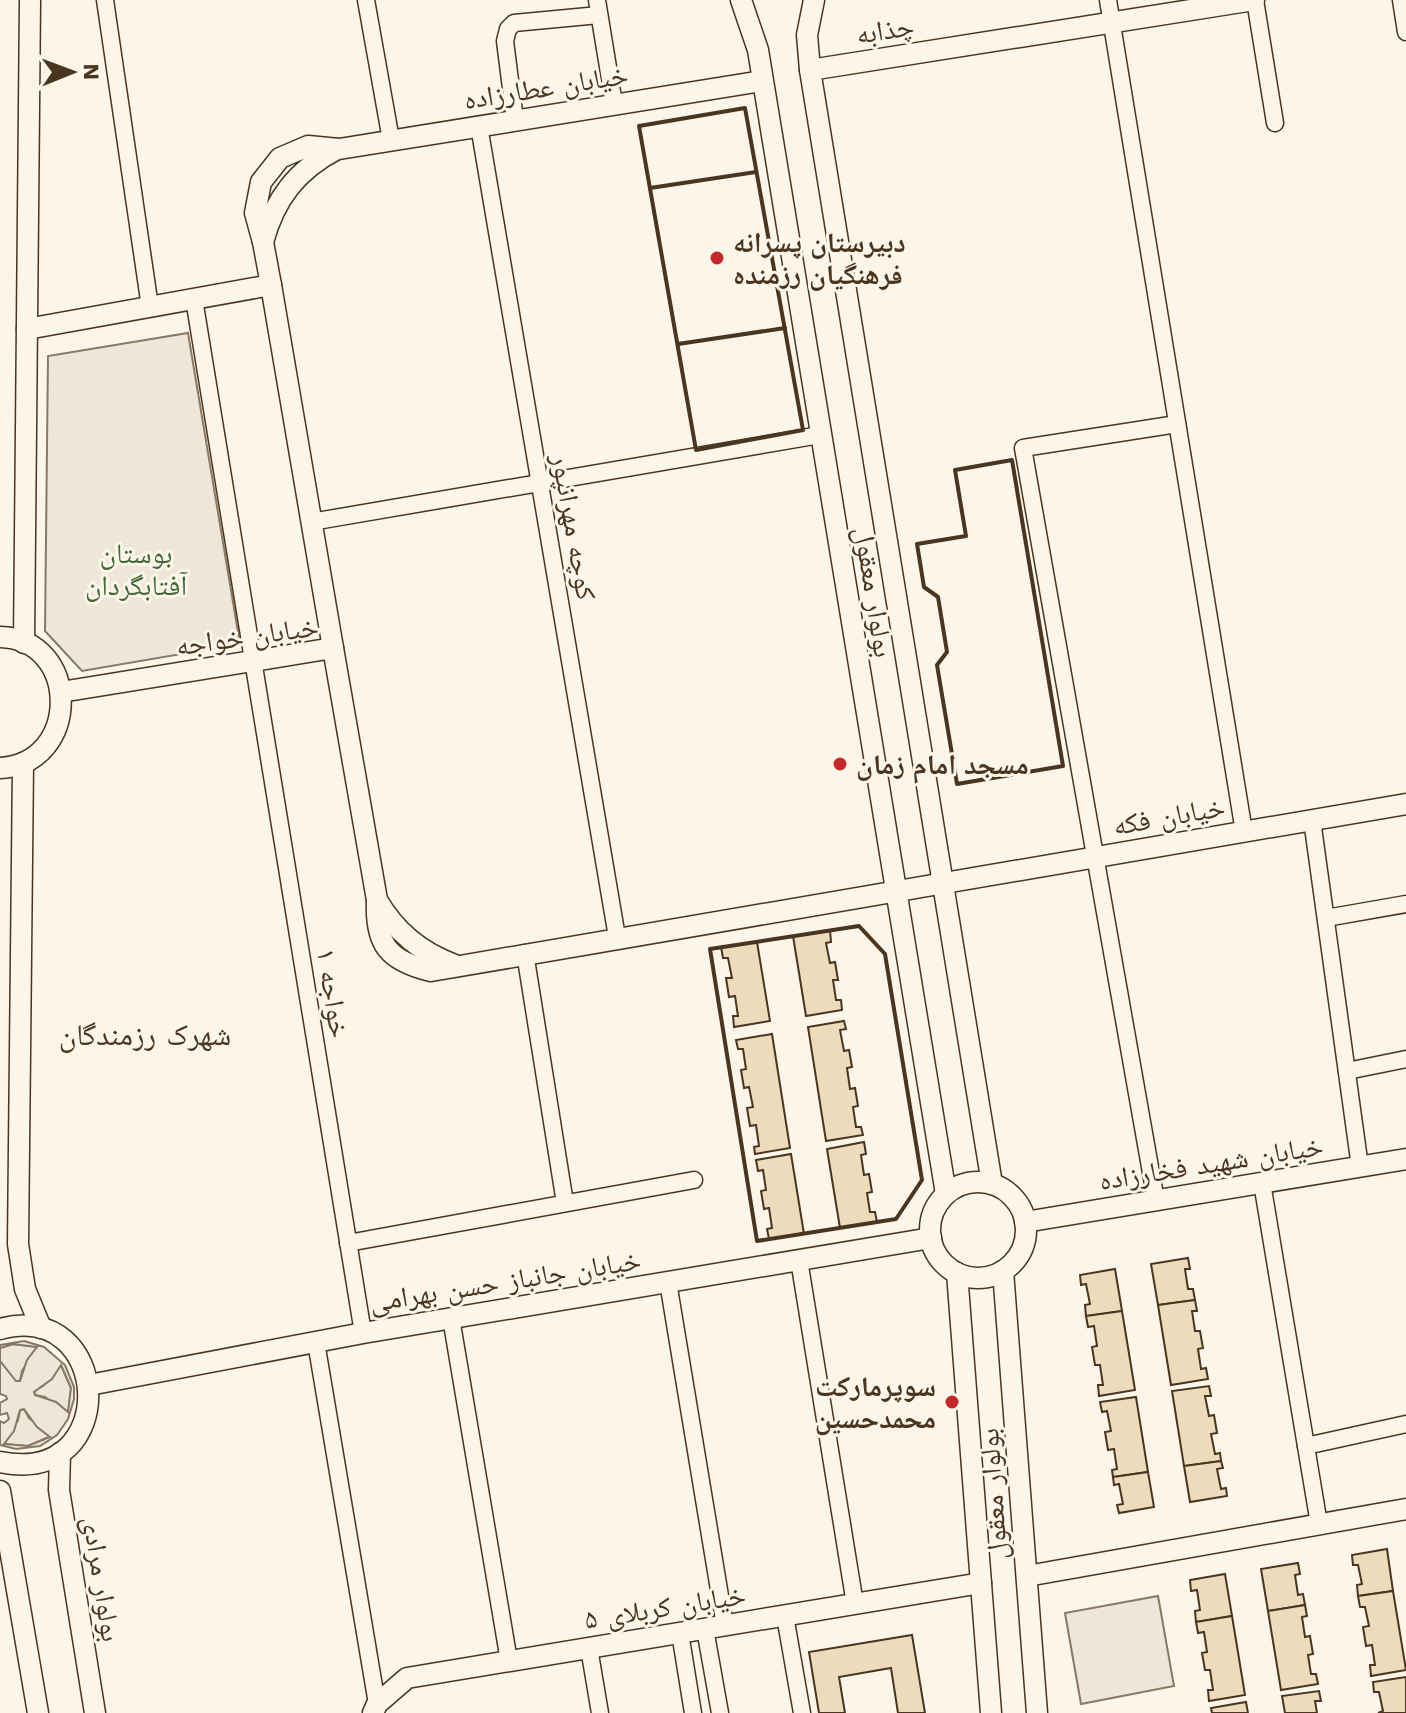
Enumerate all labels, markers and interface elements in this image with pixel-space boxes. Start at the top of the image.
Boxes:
street label: چذابه [854,9,916,51]
north arrow [32,32,112,112]
street label: خیابان عطارزاده [462,58,630,116]
text: N [79,63,104,80]
place label: دبیرستان پسرانه فرهنگیان رزمنده [733,226,906,291]
marker: دبیرستان پسرانه فرهنگیان رزمنده [708,249,726,267]
street label: کوچه مهرانپور [545,450,603,603]
street label: بولوار معقول [847,524,901,660]
park label: بوستان آفتابگردان [85,537,188,602]
street label: خیابان خواجه [174,610,320,662]
place label: مسجد امام زمان [856,748,1029,784]
marker: مسجد امام زمان [831,755,849,773]
street label: خیابان فکه [1111,790,1227,842]
street label: خواجه ۱ [310,946,356,1040]
district label: شهرک رزمندگان [59,1017,231,1053]
street label: خیابان شهید فخارزاده [1097,1129,1325,1197]
street label: خیابان جانباز حسن بهرامی [367,1243,643,1320]
place label: سوپرمارکت محمدحسین [815,1370,936,1436]
marker: سوپرمارکت محمدحسین [943,1393,961,1411]
street label: بولوار معقول [972,1427,1014,1561]
street label: بولوار مرادی [76,1514,128,1644]
street label: خیابان کربلای ۵ [582,1578,748,1636]

